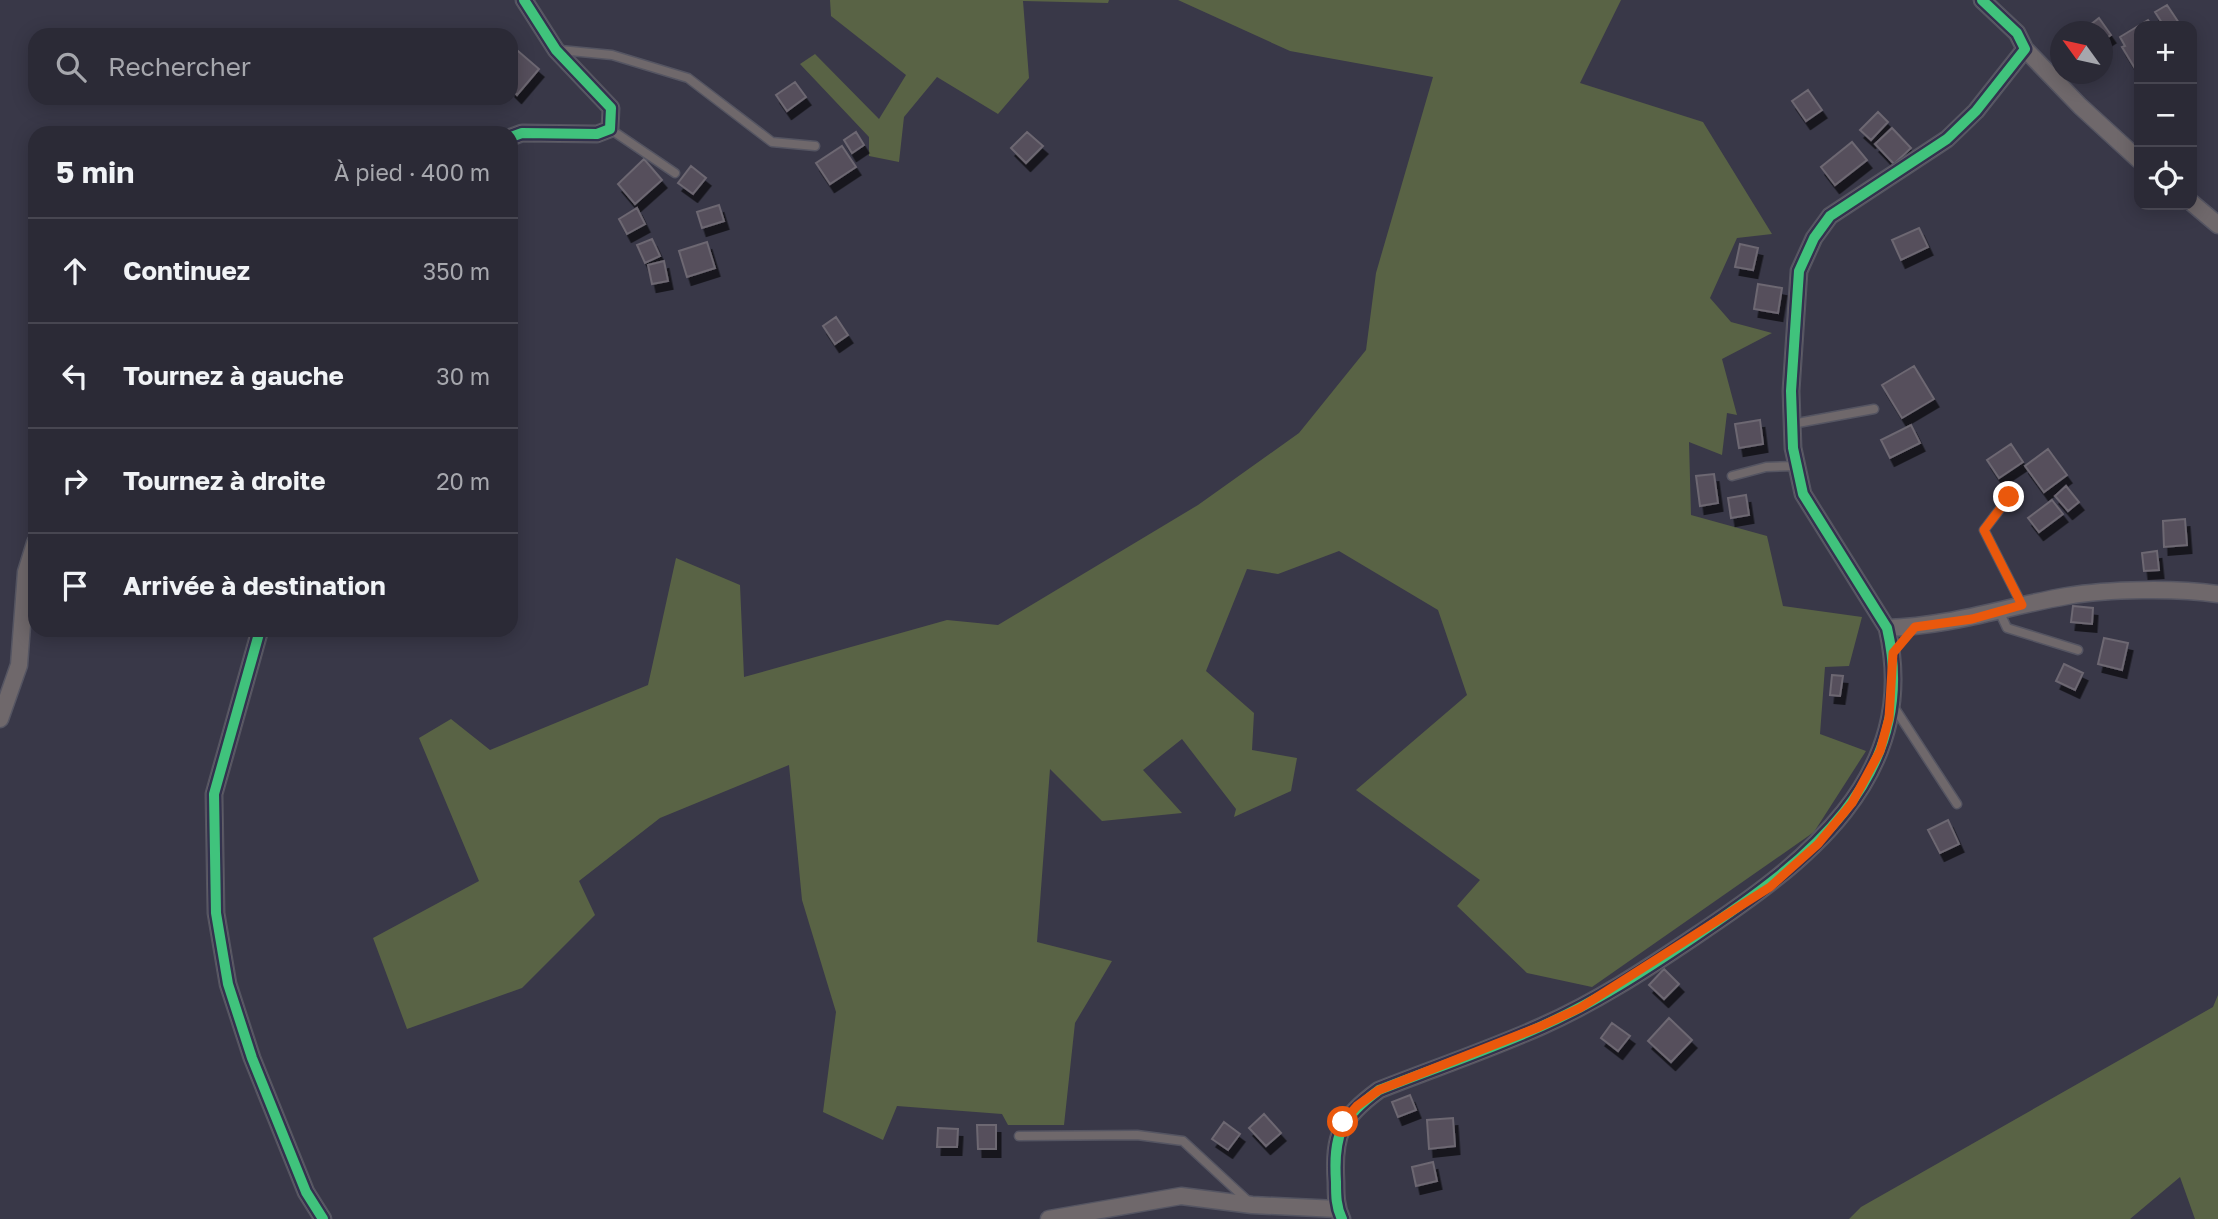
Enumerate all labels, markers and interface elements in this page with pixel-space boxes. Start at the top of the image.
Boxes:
north arrow [2050,21,2113,84]
map controls [2134,21,2197,210]
button: + [2134,21,2197,84]
search box [28,28,518,105]
icon: search [52,48,90,86]
text: Rechercher [108,51,251,82]
button: − [2134,84,2197,147]
button: locate [2134,147,2197,210]
text: 5 min [56,154,134,190]
text: À pied · 400 m [334,158,490,186]
icon: ahead [56,252,94,290]
text: Continuez [123,255,250,286]
text: 350 m [423,257,490,285]
icon: left [56,357,94,395]
text: Tournez à gauche [123,360,344,391]
text: 30 m [436,362,490,390]
icon: right [56,462,94,500]
text: Tournez à droite [123,465,326,496]
text: 20 m [436,467,490,495]
route end [1993,481,2024,512]
icon: arrive [56,567,94,605]
text: Arrivée à destination [123,570,386,601]
route start [1327,1106,1358,1137]

